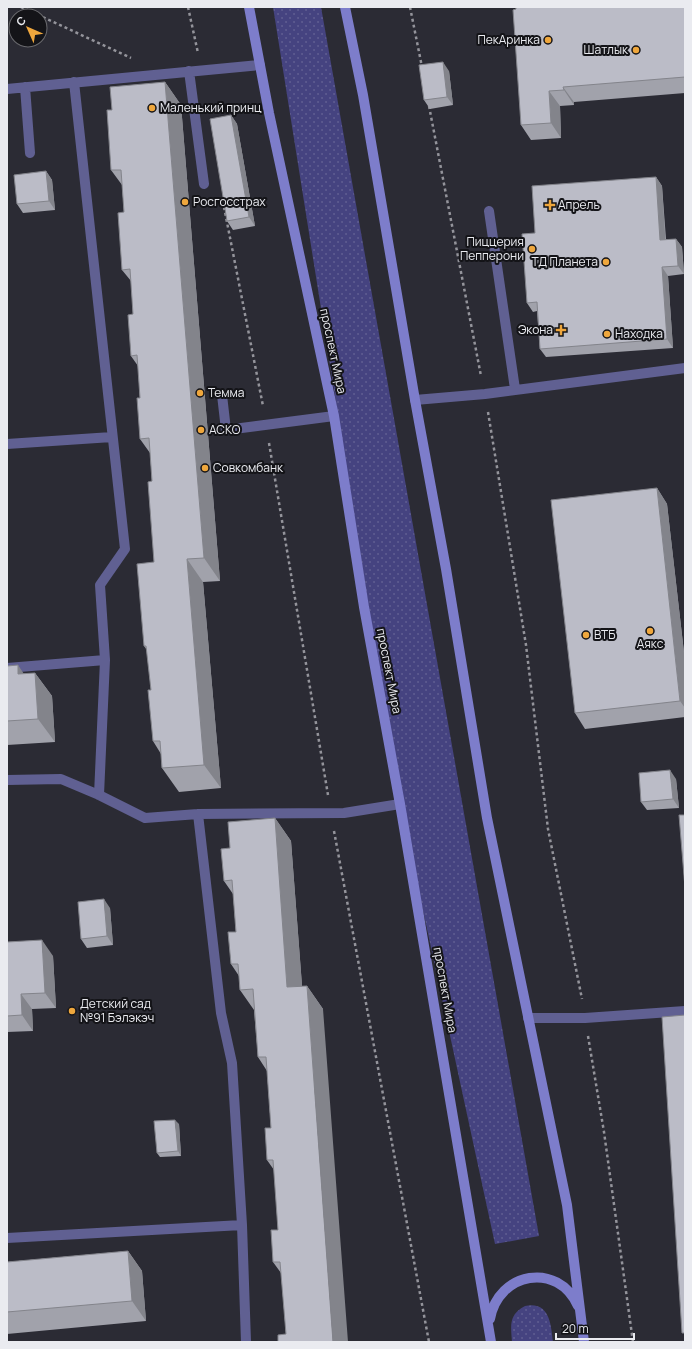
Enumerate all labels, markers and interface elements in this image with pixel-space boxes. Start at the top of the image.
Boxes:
north arrow [8,8,48,48]
text: С [12,12,29,29]
place label: ПекАринка [477,31,540,48]
marker: ПекАринка [543,35,553,45]
place label: Шатлык [584,41,629,58]
marker: Шатлык [631,45,641,55]
place label: Маленький принц [160,99,262,116]
marker: Маленький принц [147,103,157,113]
place label: Росгосстрах [193,193,266,210]
place label: Апрель [558,196,600,213]
marker: Росгосстрах [180,197,190,207]
marker: Апрель [545,200,555,210]
place label: Пиццерия Пепперони [460,233,524,264]
marker: Пиццерия Пепперони [527,244,537,254]
place label: ТД Планета [531,253,598,270]
marker: ТД Планета [601,257,611,267]
street label: проспект Мира [316,307,351,395]
place label: Экона [518,321,553,338]
marker: Экона [556,325,566,335]
place label: Находка [615,325,663,342]
marker: Находка [602,329,612,339]
place label: Темма [208,384,244,401]
marker: Темма [195,388,205,398]
place label: АСКО [209,421,241,438]
marker: АСКО [196,425,206,435]
place label: Совкомбанк [213,459,284,476]
marker: Совкомбанк [200,463,210,473]
place label: ВТБ [594,626,616,643]
marker: Аякс [645,626,655,636]
street label: проспект Мира [373,627,406,715]
marker: ВТБ [581,630,591,640]
place label: Аякс [637,635,664,652]
street label: проспект Мира [430,946,461,1034]
place label: Детский сад №91 Бэлэкэч [80,995,154,1026]
marker: Детский сад №91 Бэлэкэч [67,1006,77,1016]
scale bar [556,1315,634,1341]
text: 20 m [562,1320,589,1337]

